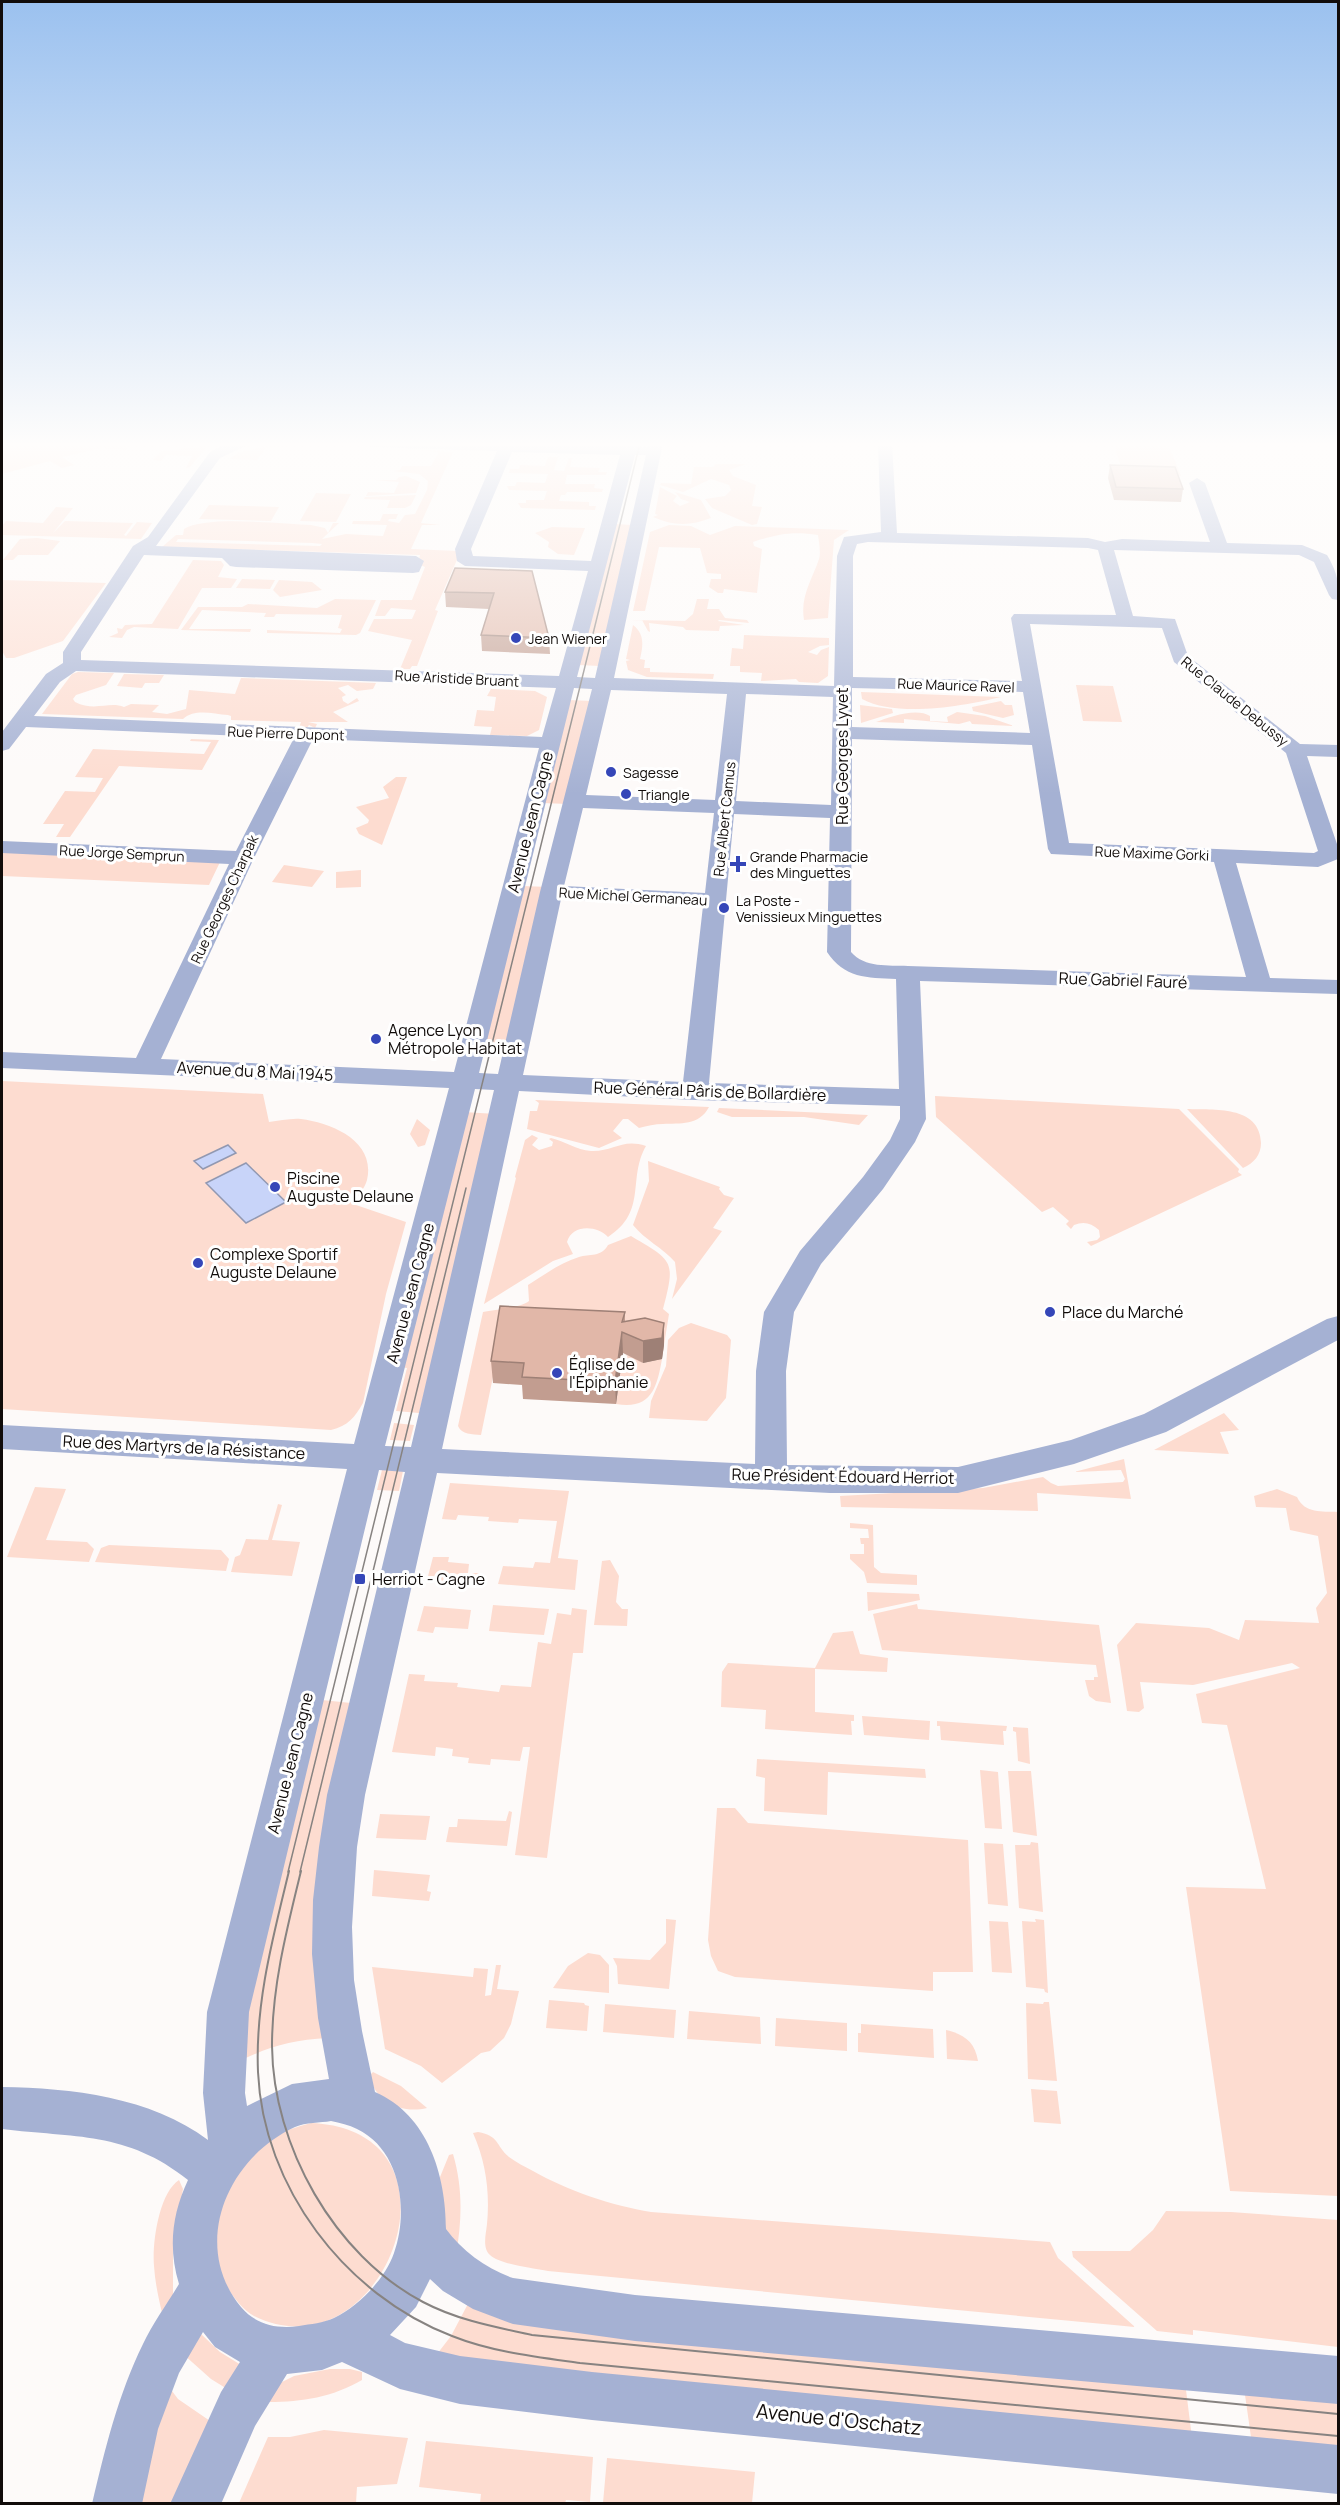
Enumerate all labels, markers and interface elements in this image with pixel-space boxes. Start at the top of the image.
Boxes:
place label: Jean Wiener [528,629,607,648]
marker: Jean Wiener [509,631,523,645]
street label: Rue Claude Debussy [1177,652,1293,751]
street label: Rue Aristide Bruant [394,665,520,691]
street label: Rue Maurice Ravel [897,673,1015,697]
street label: Rue Georges Lyvet [831,687,853,825]
street label: Rue Pierre Dupont [227,721,345,745]
street label: Avenue Jean Cagne [502,749,558,895]
street label: Rue Albert Camus [709,761,739,877]
place label: Sagesse [623,763,679,782]
marker: Sagesse [604,765,618,779]
place label: Triangle [638,785,690,804]
marker: Triangle [619,787,633,801]
street label: Rue Georges Charpak [186,831,263,966]
street label: Rue Jorge Semprun [59,840,185,866]
street label: Rue Maxime Gorki [1094,842,1210,864]
place label: Grande Pharmacie des Minguettes [750,847,868,882]
marker: Grande Pharmacie des Minguettes [731,857,745,871]
street label: Rue Michel Germaneau [558,883,708,909]
place label: La Poste - Venissieux Minguettes [736,891,882,926]
marker: La Poste - Venissieux Minguettes [717,901,731,915]
street label: Rue Gabriel Fauré [1058,967,1188,993]
place label: Agence Lyon Métropole Habitat [388,1019,522,1059]
marker: Agence Lyon Métropole Habitat [369,1032,383,1046]
street label: Avenue du 8 Mai 1945 [176,1056,334,1086]
street label: Rue Général Pâris de Bollardière [593,1076,827,1106]
place label: Piscine Auguste Delaune [287,1167,414,1207]
marker: Piscine Auguste Delaune [268,1180,282,1194]
street label: Avenue Jean Cagne [381,1220,439,1366]
place label: Complexe Sportif Auguste Delaune [210,1243,338,1283]
marker: Complexe Sportif Auguste Delaune [191,1256,205,1270]
place label: Place du Marché [1062,1301,1183,1323]
marker: Place du Marché [1043,1305,1057,1319]
place label: Église de l'Épiphanie [569,1353,648,1393]
marker: Église de l'Épiphanie [550,1366,564,1380]
street label: Rue des Martyrs de la Résistance [62,1430,306,1464]
street label: Rue Président Édouard Herriot [731,1463,955,1489]
place label: Herriot - Cagne [372,1568,485,1590]
marker: Herriot - Cagne [353,1572,367,1586]
street label: Avenue Jean Cagne [262,1690,318,1836]
street label: Avenue d'Oschatz [755,2397,923,2441]

